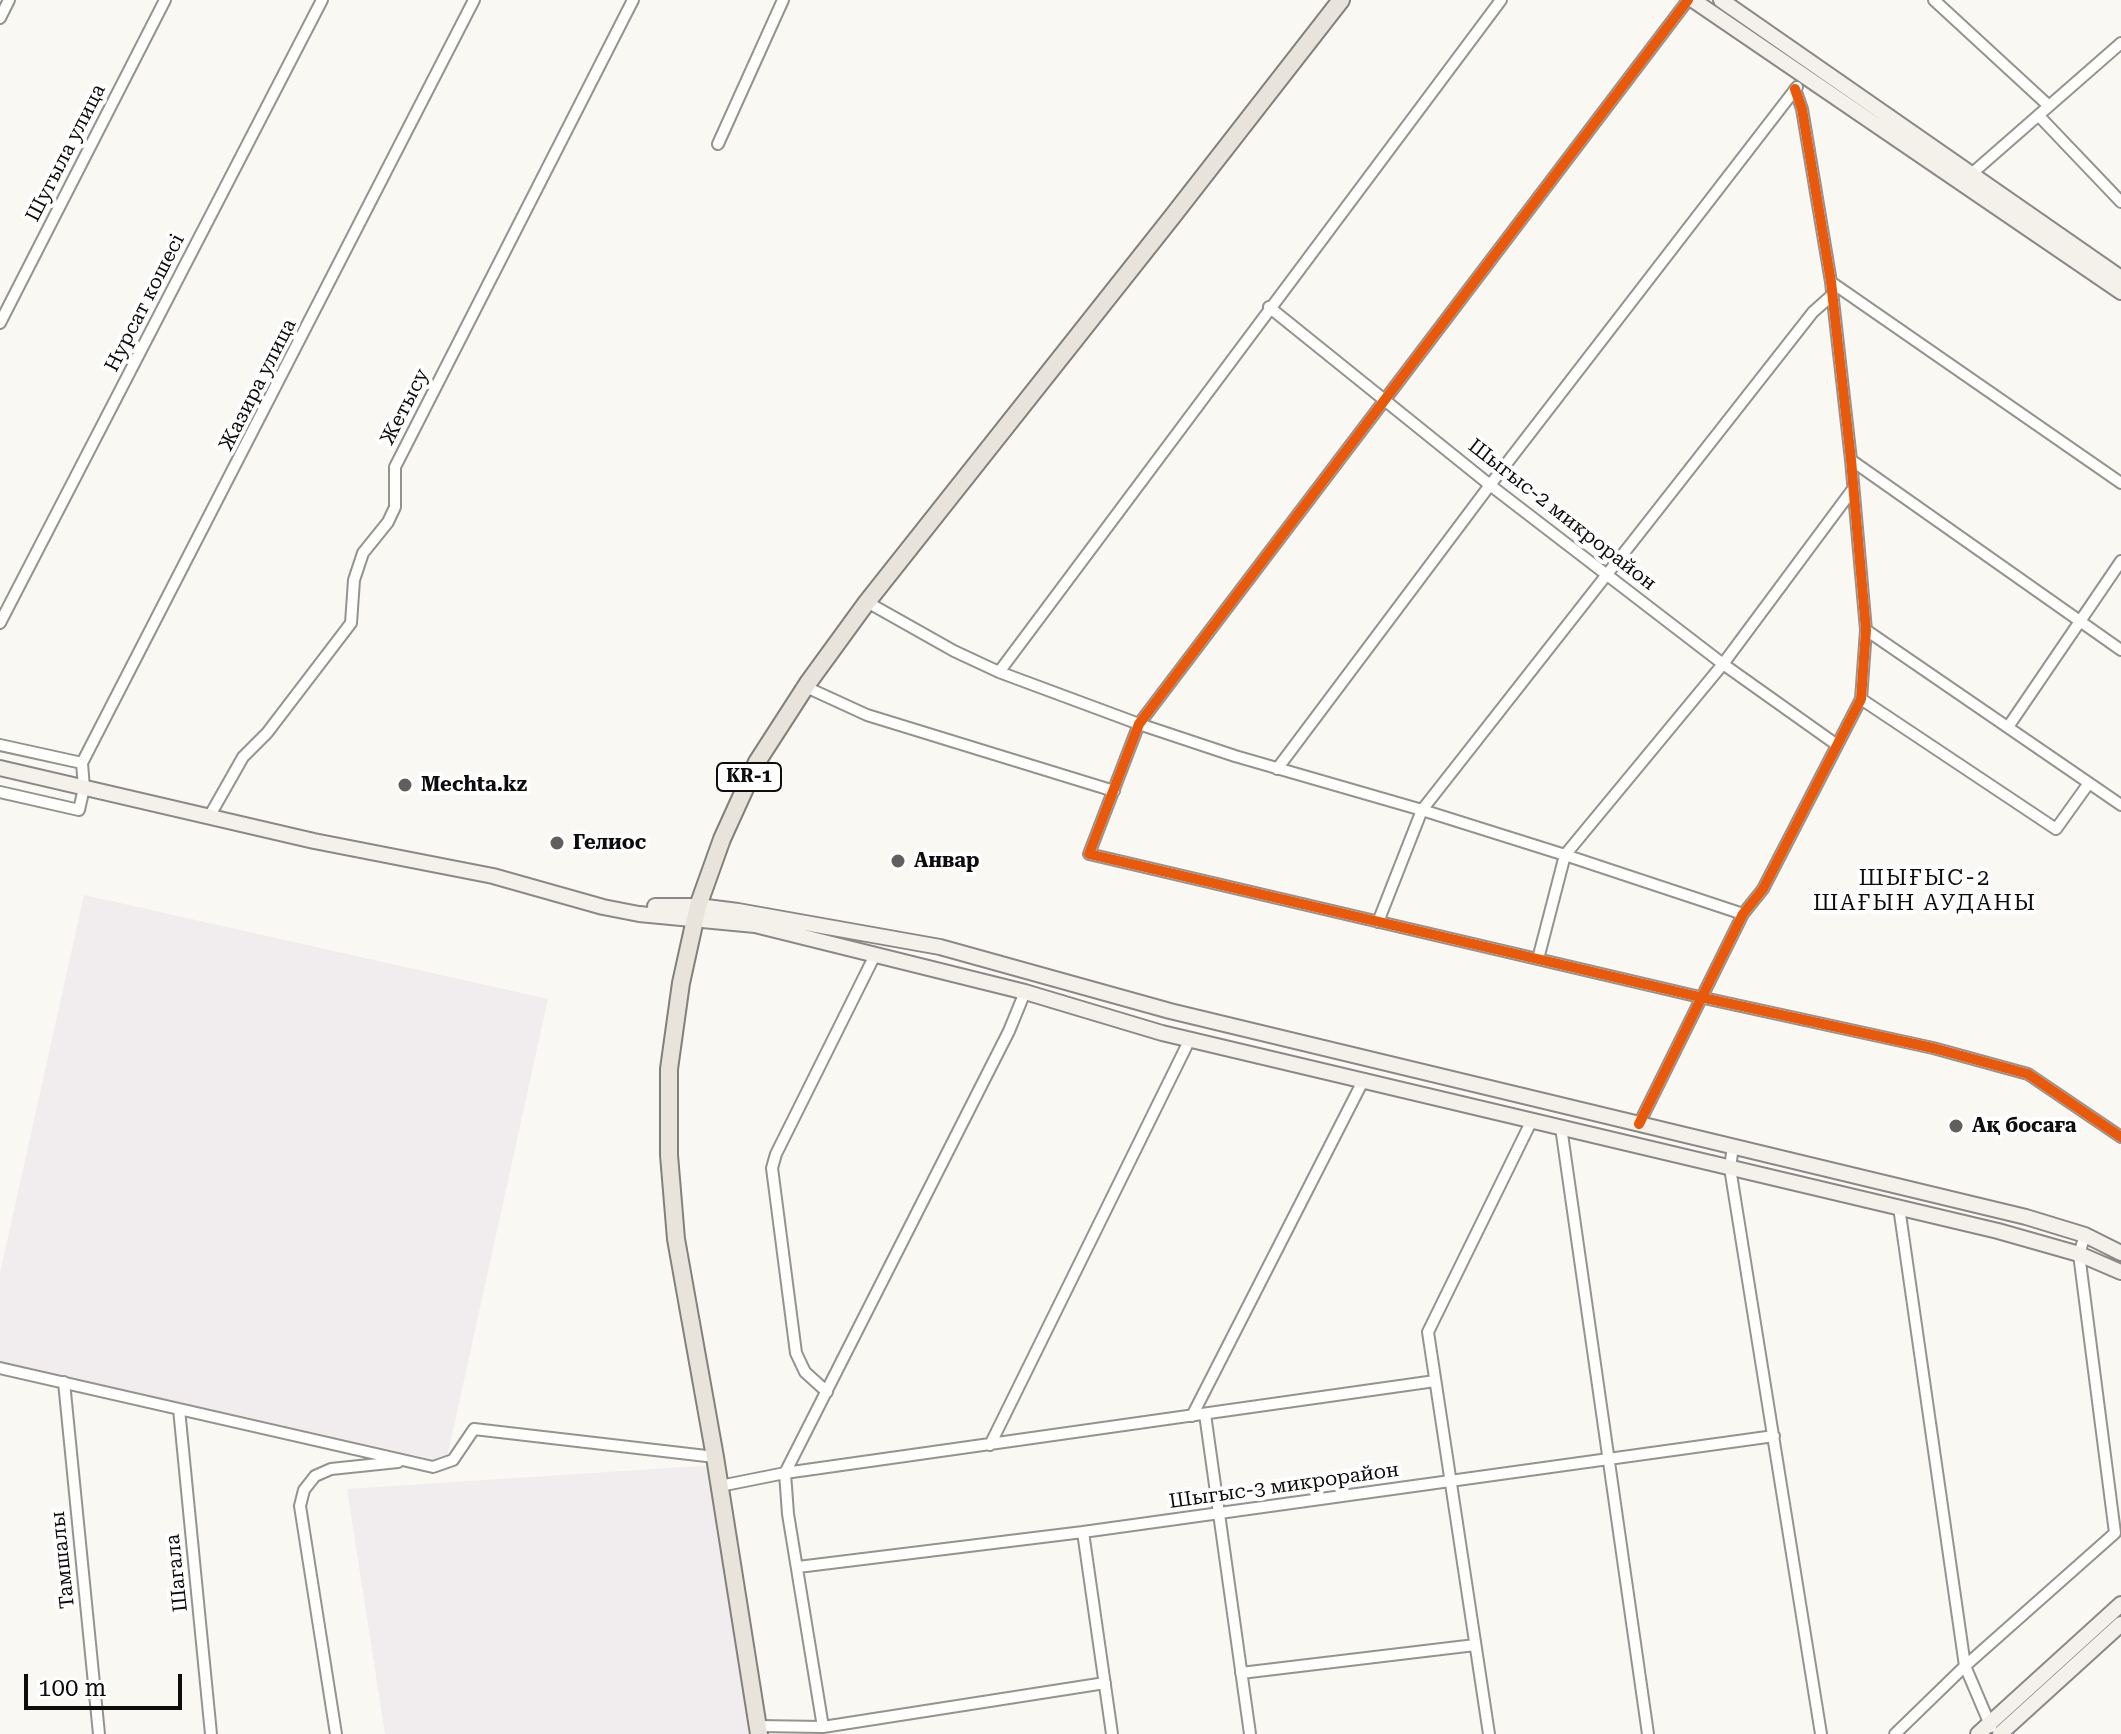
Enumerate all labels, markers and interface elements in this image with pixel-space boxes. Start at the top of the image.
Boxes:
street label: Шугыла улица [21,80,111,226]
street label: Нурсат кошесi [100,230,190,376]
street label: Жазира улица [214,315,302,455]
street label: Жетысу [376,365,434,449]
street label: Шыгыс-2 микрорайон [1463,434,1661,596]
road number: KR-1 [717,763,781,791]
place label: Mechta.kz [421,773,527,797]
marker: Mechta.kz [396,776,414,794]
place label: Гелиос [573,831,646,855]
marker: Гелиос [548,834,566,852]
place label: Анвар [914,849,979,873]
marker: Анвар [889,852,907,870]
district label: ШЫҒЫС-2 ШАҒЫН АУДАНЫ [1813,866,2037,918]
place label: Ақ босаға [1972,1114,2076,1138]
marker: Ақ босаға [1947,1117,1965,1135]
street label: Шыгыс-3 микрорайон [1168,1458,1400,1514]
street label: Тамшалы [46,1510,80,1610]
street label: Шагала [161,1533,193,1613]
scale bar [28,1658,186,1708]
text: 100 m [38,1674,106,1702]

